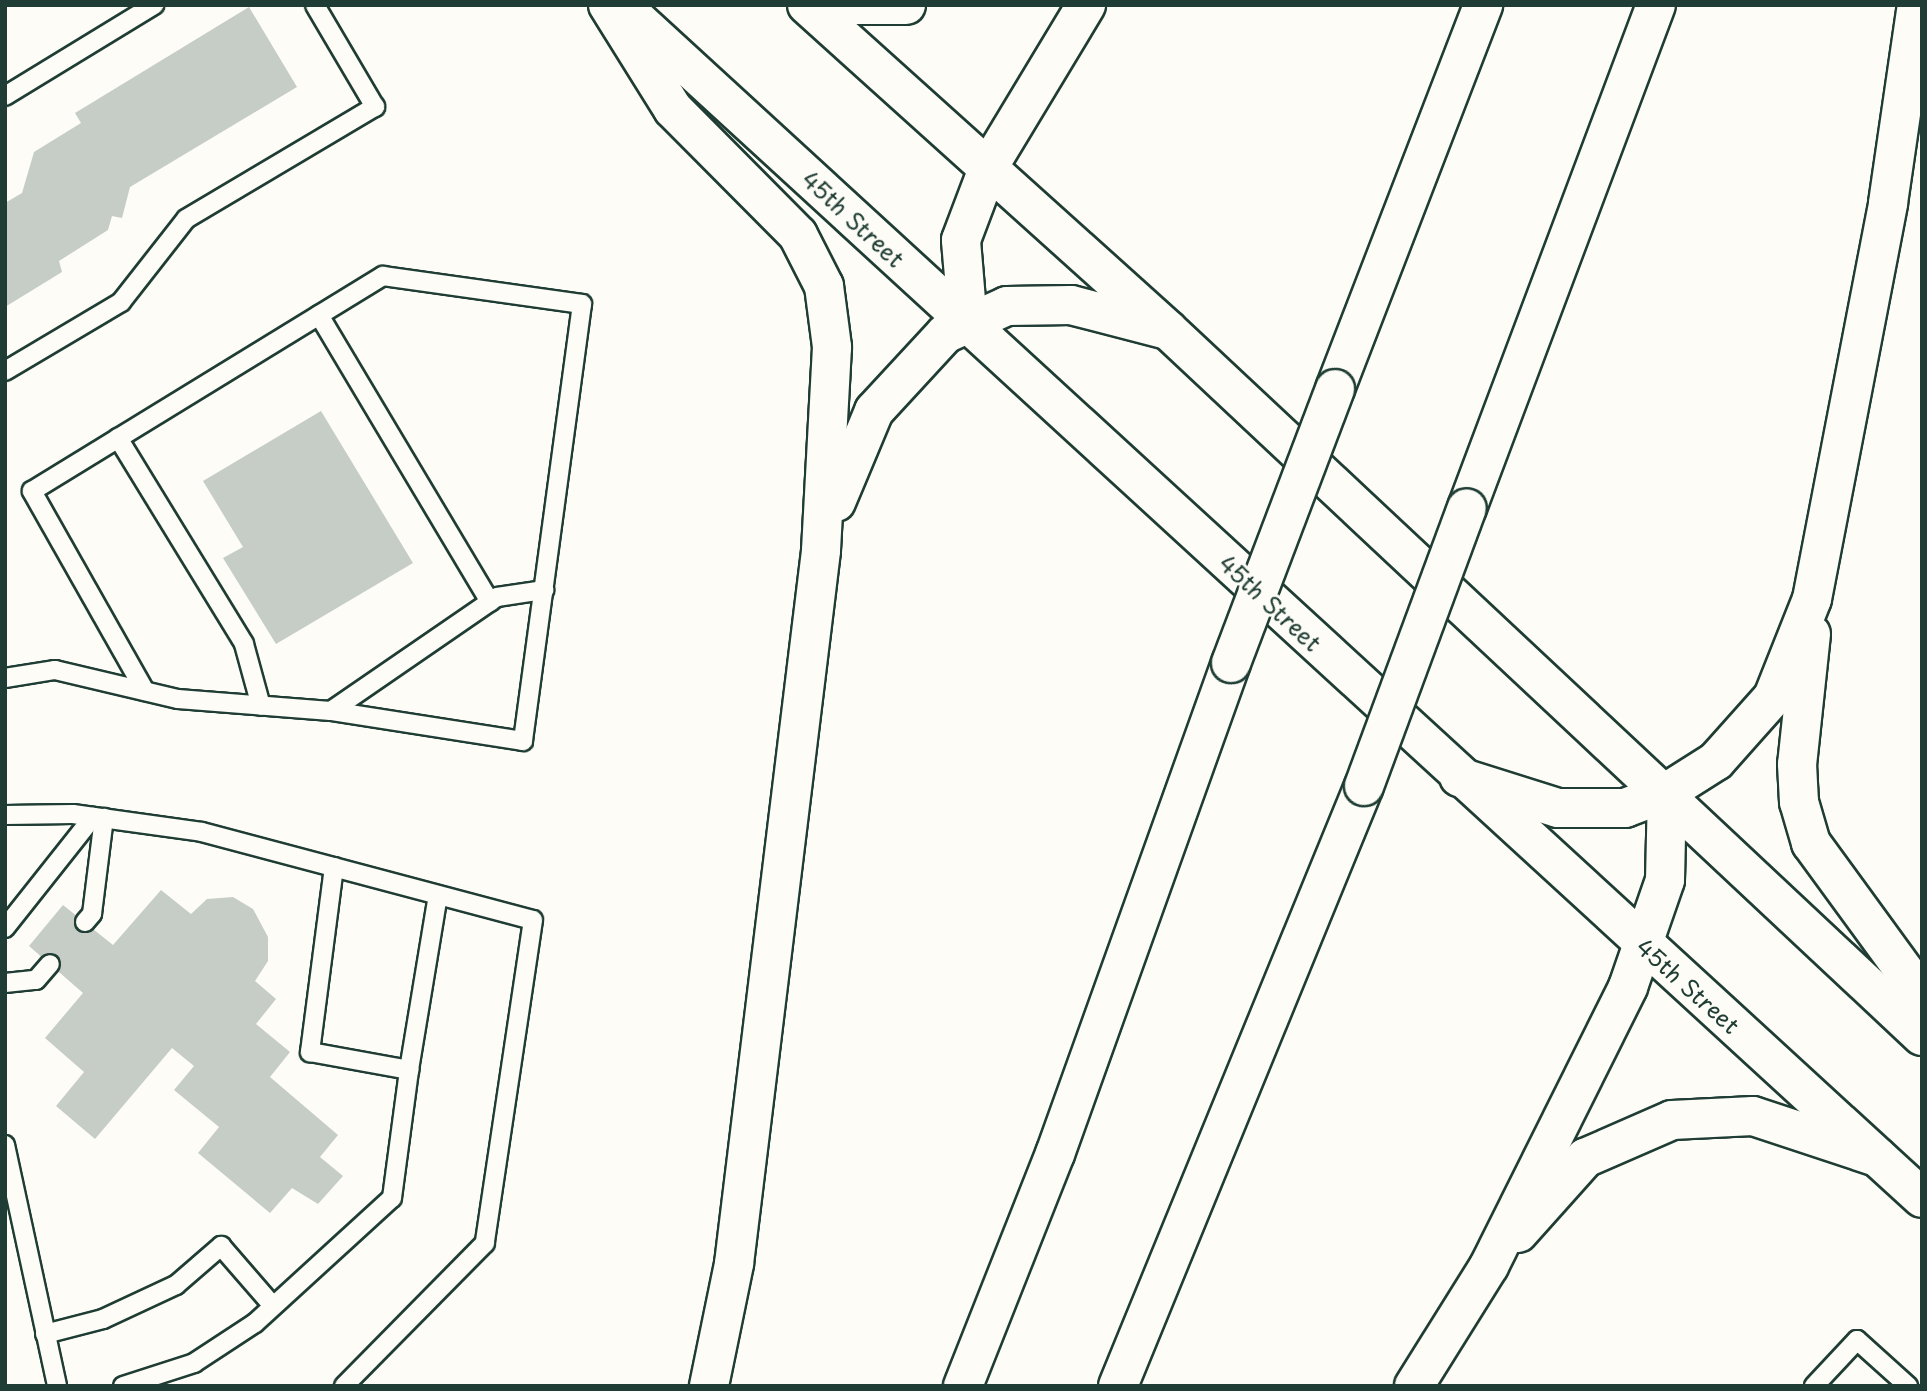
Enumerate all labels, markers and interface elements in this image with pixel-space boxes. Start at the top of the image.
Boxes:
street label: 45th Street [797,165,909,273]
street label: 45th Street [1214,549,1326,657]
street label: 45th Street [1631,933,1745,1039]

